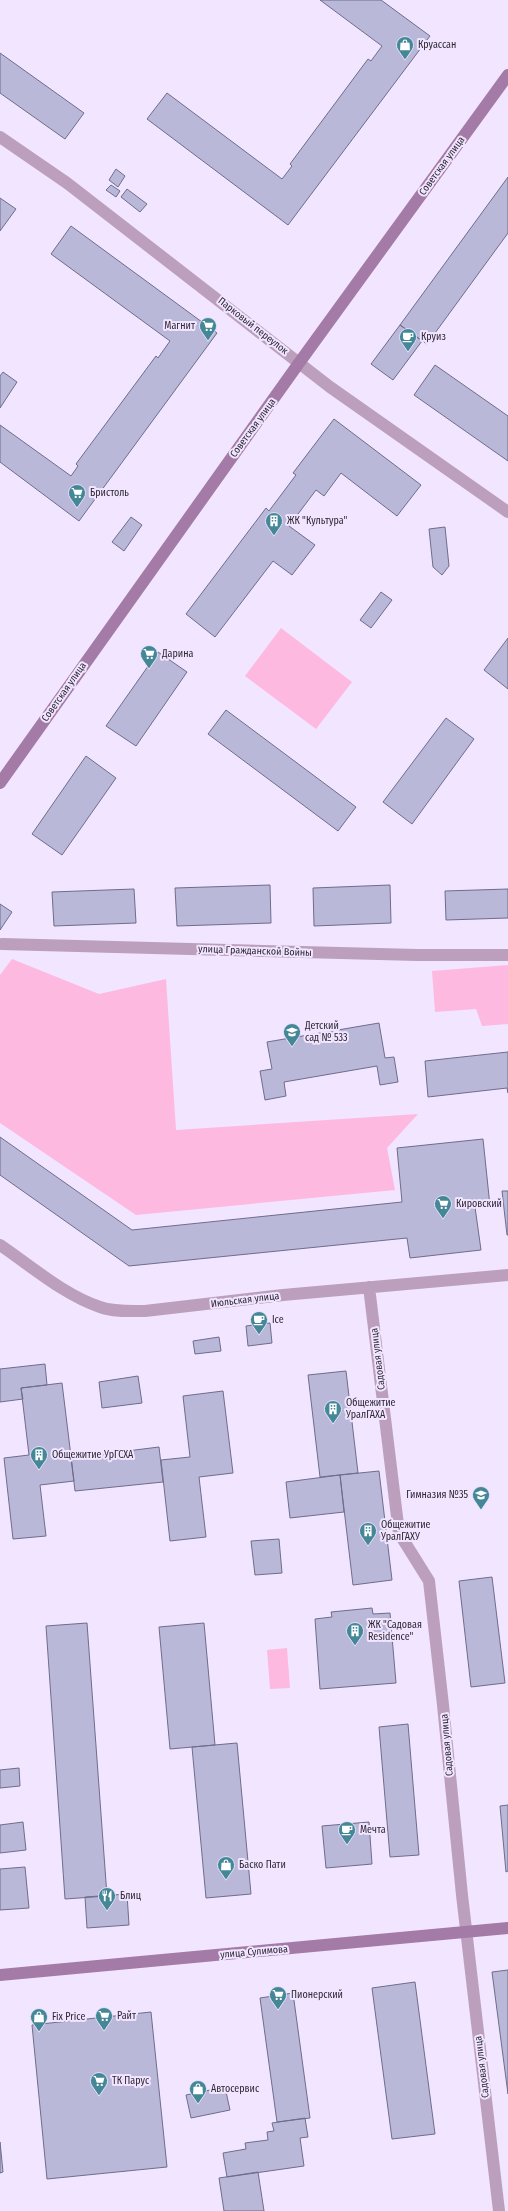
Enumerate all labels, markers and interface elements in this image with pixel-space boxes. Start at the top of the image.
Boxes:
shop icon: Круассан [395,35,415,60]
place label: Круассан [418,39,456,51]
street label: Советская улица [417,134,467,198]
street label: Парковый переулок [216,295,291,357]
supermarket icon: Магнит [198,316,218,341]
place label: Магнит [164,320,196,332]
cafe icon: Круиз [398,327,418,352]
place label: Круиз [421,331,446,343]
street label: Советская улица [228,396,278,460]
supermarket icon: Бристоль [67,483,87,508]
place label: Бристоль [90,487,129,499]
building icon: ЖК "Культура" [264,511,284,536]
place label: ЖК "Культура" [287,515,347,527]
supermarket icon: Дарина [139,644,159,669]
place label: Дарина [161,648,193,660]
street label: Советская улица [39,660,89,724]
street label: улица Гражданской Войны [198,943,312,959]
place label: Детский сад № 533 [304,1020,348,1044]
school or university icon: Детский сад № 533 [282,1022,302,1047]
supermarket icon: Кировский [433,1194,453,1219]
place label: Кировский [456,1198,502,1210]
street label: Июльская улица [210,1290,280,1310]
cafe icon: Ice [249,1310,269,1335]
place label: Ice [272,1314,284,1326]
street label: Садовая улица [368,1327,388,1391]
place label: Общежитие УралГАХА [345,1397,396,1421]
building icon: Общежитие УралГАХА [323,1399,343,1424]
building icon: Общежитие УрГСХА [29,1445,49,1470]
place label: Общежитие УрГСХА [52,1449,134,1461]
school or university icon: Гимназия №35 [471,1485,491,1510]
place label: Гимназия №35 [406,1489,468,1501]
place label: Общежитие УралГАХУ [380,1519,431,1543]
building icon: Общежитие УралГАХУ [358,1521,378,1546]
place label: ЖК "Садовая Residence" [368,1619,422,1643]
building icon: ЖК "Садовая Residence" [345,1621,365,1646]
street label: Садовая улица [438,1713,456,1777]
cafe icon: Мечта [337,1820,357,1845]
place label: Мечта [360,1824,386,1836]
shop icon: Баско Пати [216,1855,236,1880]
place label: Баско Пати [239,1859,286,1871]
restaurant icon: Блиц [97,1886,117,1911]
place label: Блиц [120,1890,142,1902]
street label: улица Сулимова [220,1943,288,1961]
supermarket icon: Пионерский [268,1985,288,2010]
place label: Пионерский [291,1989,343,2001]
supermarket icon: Райт [94,2006,114,2031]
shop icon: Fix Price [29,2007,49,2032]
place label: Райт [117,2010,137,2022]
place label: Fix Price [52,2011,85,2023]
street label: Садовая улица [472,2035,492,2099]
supermarket icon: ТК Парус [89,2071,109,2096]
place label: ТК Парус [112,2075,150,2087]
shop icon: Автосервис [188,2079,208,2104]
place label: Автосервис [211,2083,260,2095]

